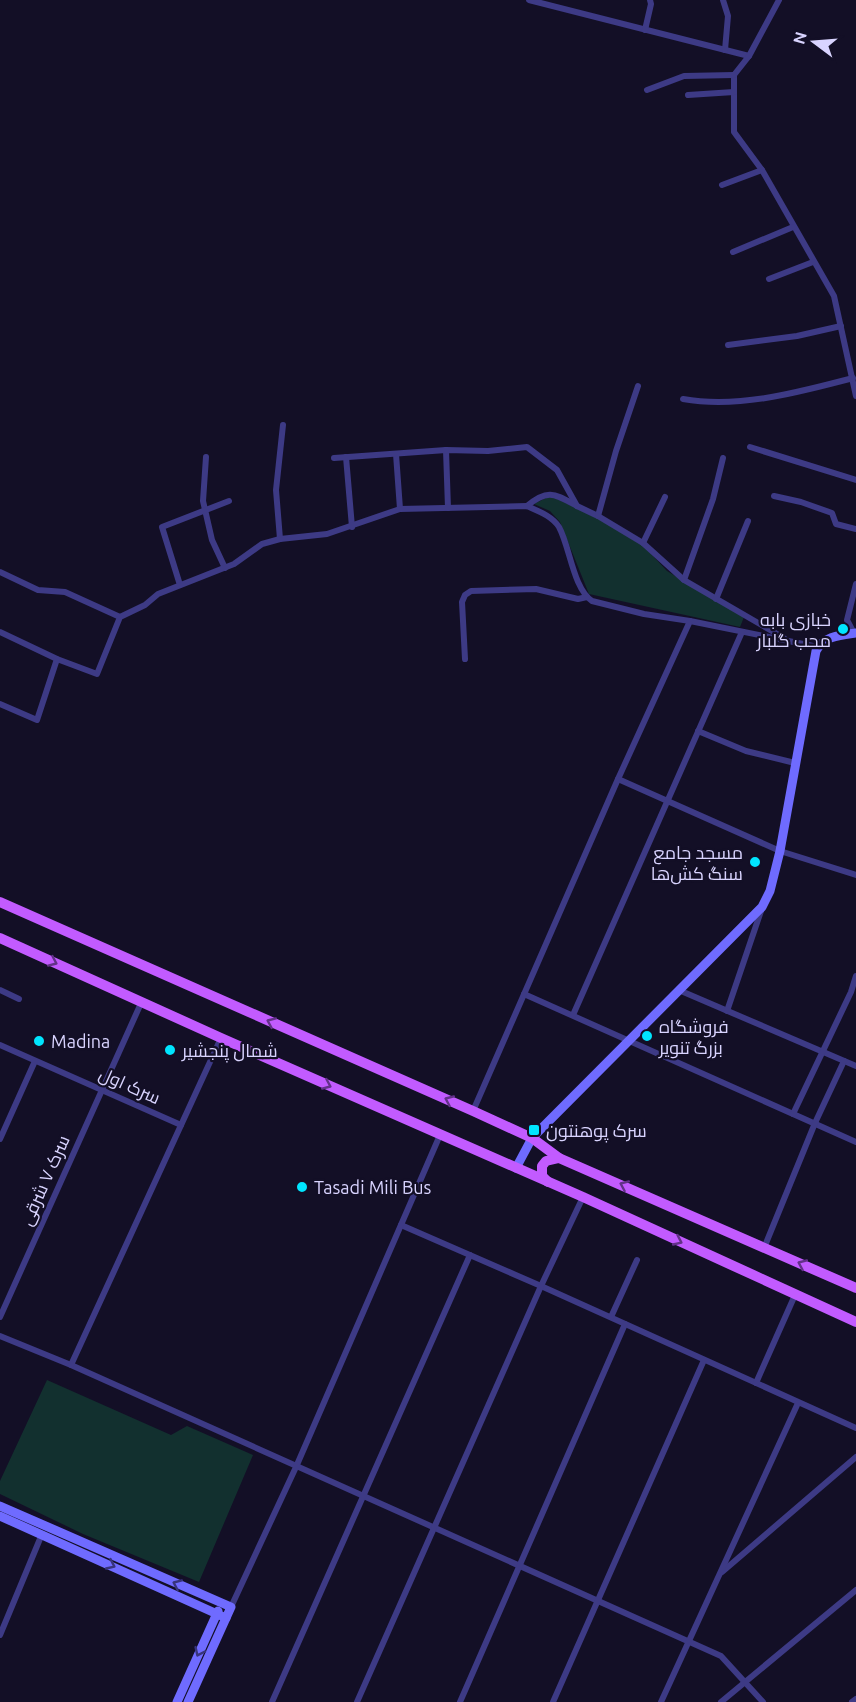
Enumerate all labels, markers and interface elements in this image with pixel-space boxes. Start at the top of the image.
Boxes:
north arrow [784,12,844,72]
text: N [789,30,810,46]
place label: خبازی بابه محب گلبار [756,609,831,652]
marker: خبازی بابه محب گلبار [836,622,850,636]
place label: مسجد جامع سنگ کش‌ها [651,842,743,885]
marker: مسجد جامع سنگ کش‌ها [748,855,762,869]
one-way arrow [47,954,58,966]
place label: فروشگاه بزرگ تنویر [658,1016,729,1059]
one-way arrow [266,1017,277,1029]
marker: فروشگاه بزرگ تنویر [640,1029,654,1043]
place label: Madina [51,1031,110,1051]
marker: Madina [32,1034,46,1048]
place label: شمال پنجشیر [181,1040,278,1063]
marker: شمال پنجشیر [163,1043,177,1057]
street label: سرک‌ اول [95,1063,164,1109]
one-way arrow [321,1078,332,1090]
one-way arrow [445,1096,456,1108]
place label: سرک پوهنتون [546,1120,647,1143]
marker: سرک پوهنتون [527,1123,541,1137]
street label: سرک ۷ شرقی [15,1132,75,1229]
place label: Tasadi Mili Bus [314,1177,432,1197]
marker: Tasadi Mili Bus [295,1180,309,1194]
one-way arrow [619,1181,630,1193]
one-way arrow [671,1233,682,1245]
one-way arrow [798,1259,809,1271]
one-way arrow [105,1558,116,1570]
one-way arrow [173,1579,184,1591]
one-way arrow [194,1646,206,1657]

